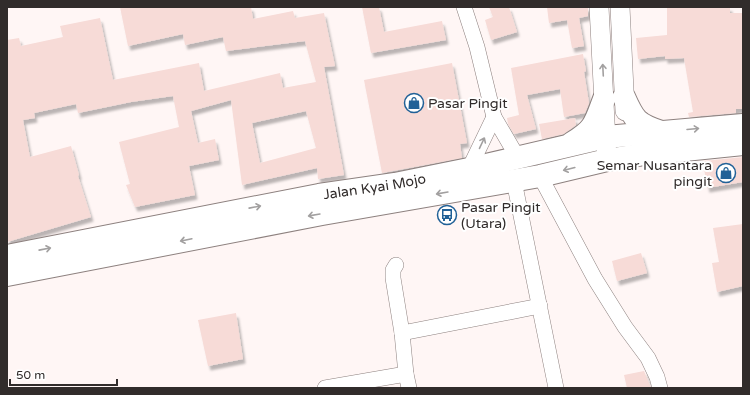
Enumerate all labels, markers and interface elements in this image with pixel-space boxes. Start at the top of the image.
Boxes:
one-way arrow [599,64,606,77]
shop icon: Pasar Pingit [403,92,425,114]
place label: Pasar Pingit [428,95,508,112]
one-way arrow [686,126,699,133]
one-way arrow [479,137,486,149]
place label: Semar Nusantara pingit [597,157,713,190]
shop icon: Semar Nusantara pingit [715,162,737,184]
one-way arrow [563,165,576,173]
street label: Jalan Kyai Mojo [322,170,427,203]
one-way arrow [436,189,449,197]
place label: Pasar Pingit (Utara) [461,199,541,232]
one-way arrow [248,203,261,211]
bus stop icon: Pasar Pingit (Utara) [436,204,458,226]
one-way arrow [308,212,321,220]
one-way arrow [180,237,193,245]
one-way arrow [38,244,51,252]
scale bar [10,361,117,387]
text: 50 m [16,368,45,382]

